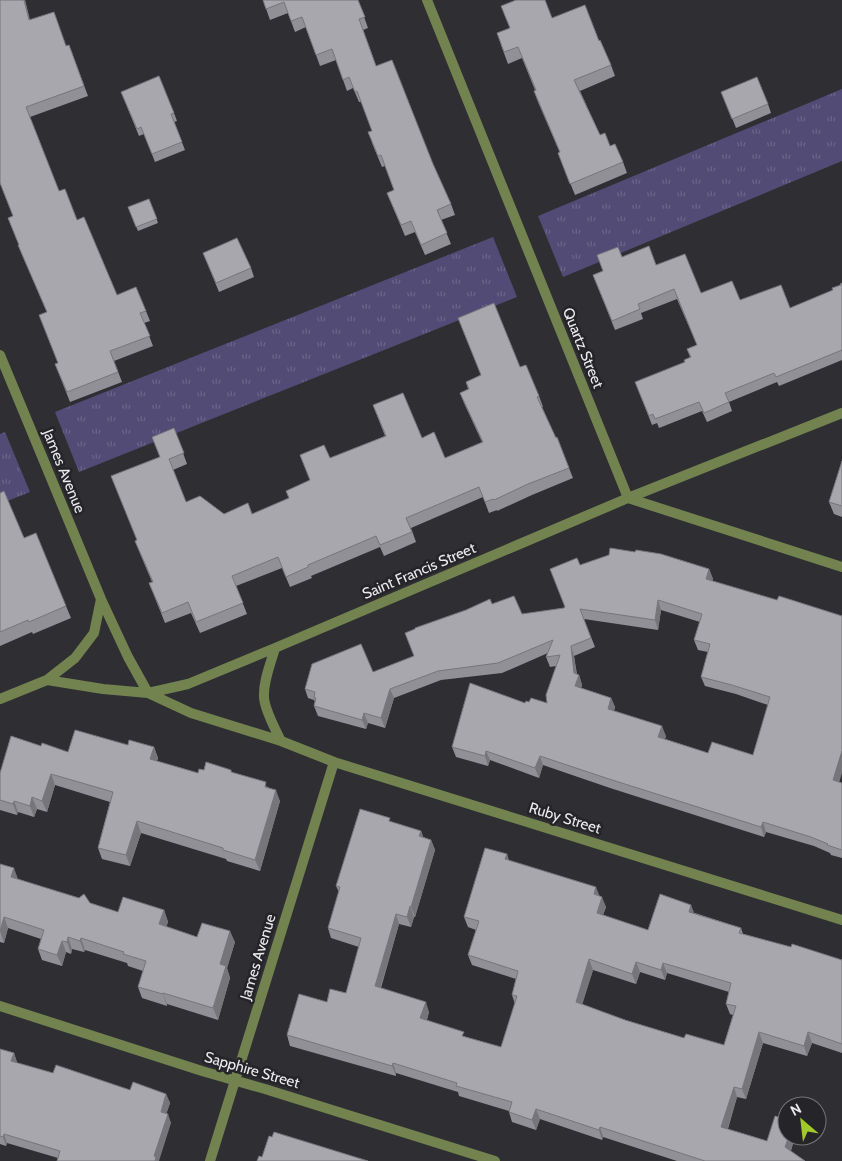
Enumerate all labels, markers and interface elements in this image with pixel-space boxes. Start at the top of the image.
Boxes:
street label: Quartz Street [559,305,607,391]
street label: James Avenue [39,426,89,516]
street label: Saint Francis Street [360,539,478,603]
street label: Ruby Street [527,799,603,837]
street label: James Avenue [236,912,280,1003]
street label: Sapphire Street [202,1048,302,1092]
north arrow [777,1096,827,1146]
text: N [787,1099,804,1120]

